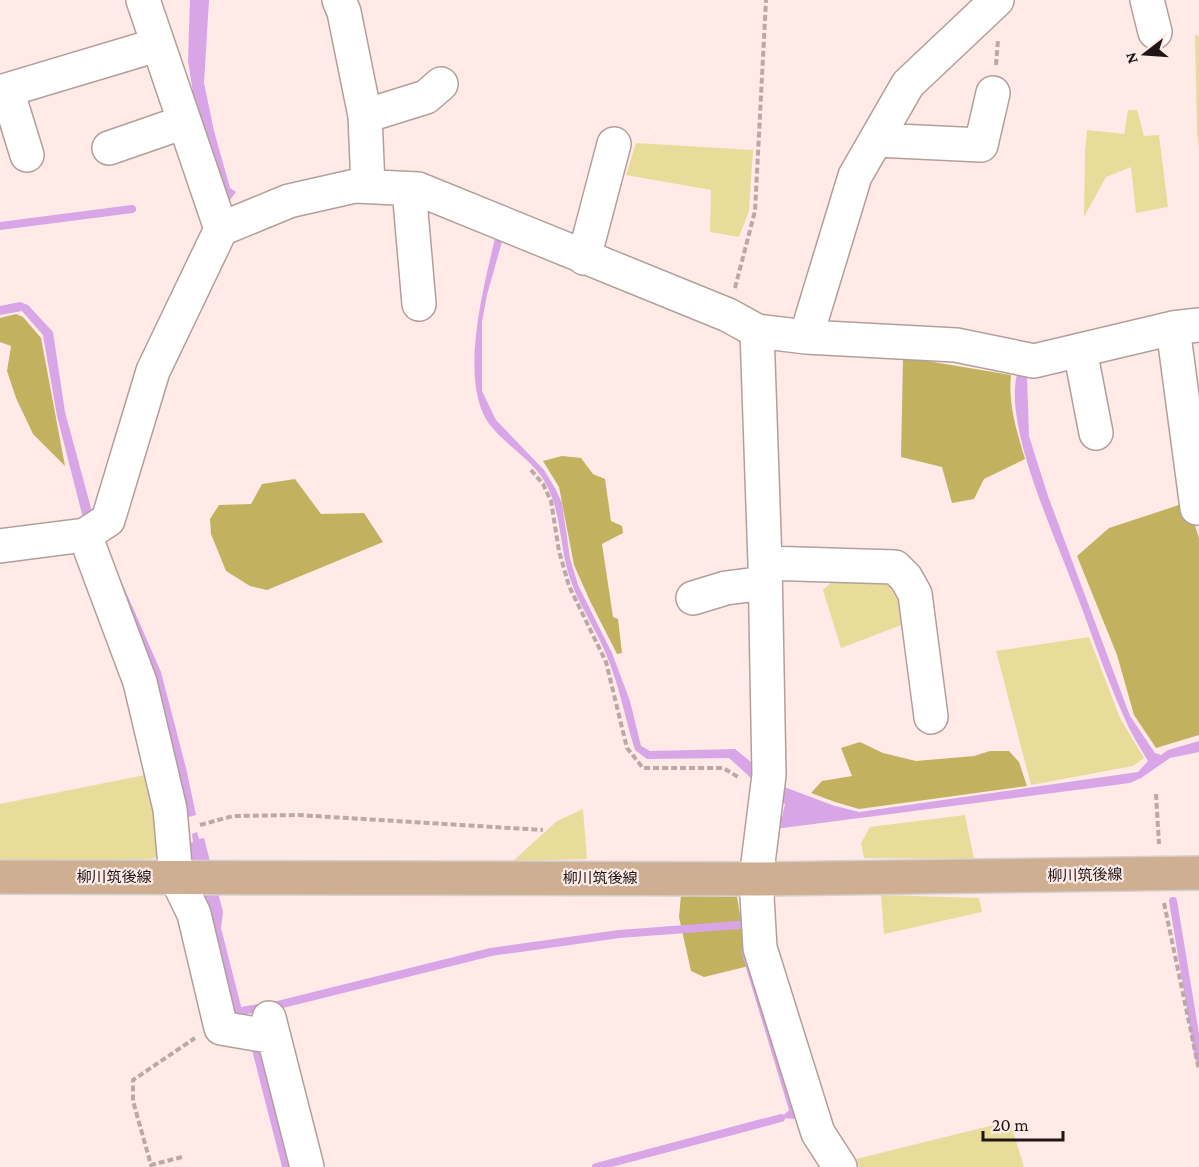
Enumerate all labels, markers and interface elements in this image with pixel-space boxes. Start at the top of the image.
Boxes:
north arrow [1115,24,1175,84]
text: N [1121,50,1141,66]
street label: 柳川筑後線 [1047,866,1123,884]
street label: 柳川筑後線 [76,869,152,885]
street label: 柳川筑後線 [562,870,638,886]
scale bar [983,1104,1062,1142]
text: 20 m [992,1115,1029,1135]

